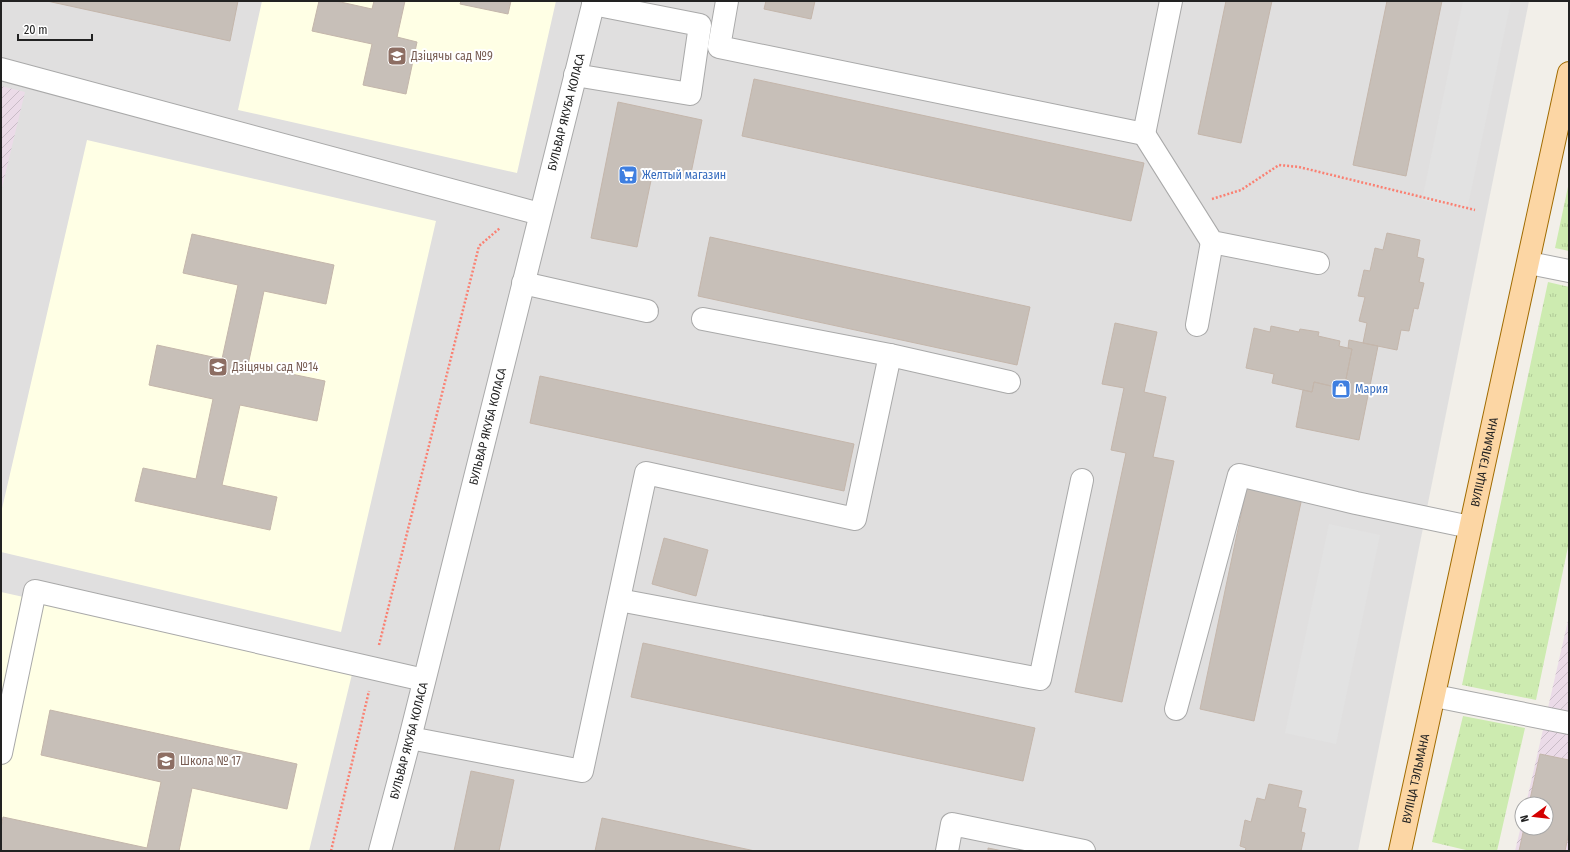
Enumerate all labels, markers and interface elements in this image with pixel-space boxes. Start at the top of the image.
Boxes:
scale bar [18,16,92,42]
text: 20 m [24,23,48,37]
school or university icon: Дзіцячы сад №9 [386,45,408,67]
place label: Дзіцячы сад №9 [410,49,493,63]
street label: БУЛЬВАР ЯКУБА КОЛАСА [545,51,588,172]
supermarket icon: Желтый магазин [617,164,639,186]
place label: Желтый магазин [642,168,726,182]
school or university icon: Дзіцячы сад №14 [207,356,229,378]
place label: Дзіцячы сад №14 [231,360,319,374]
street label: БУЛЬВАР ЯКУБА КОЛАСА [466,366,509,487]
shop icon: Мария [1330,378,1352,400]
place label: Мария [1355,382,1388,396]
street label: ВУЛІЦА ТЭЛЬМАНА [1468,415,1501,508]
street label: БУЛЬВАР ЯКУБА КОЛАСА [387,680,431,801]
street label: ВУЛІЦА ТЭЛЬМАНА [1399,732,1432,825]
school or university icon: Школа № 17 [155,750,177,772]
place label: Школа № 17 [180,754,241,768]
north arrow [1514,796,1554,836]
text: N [1518,814,1532,823]

